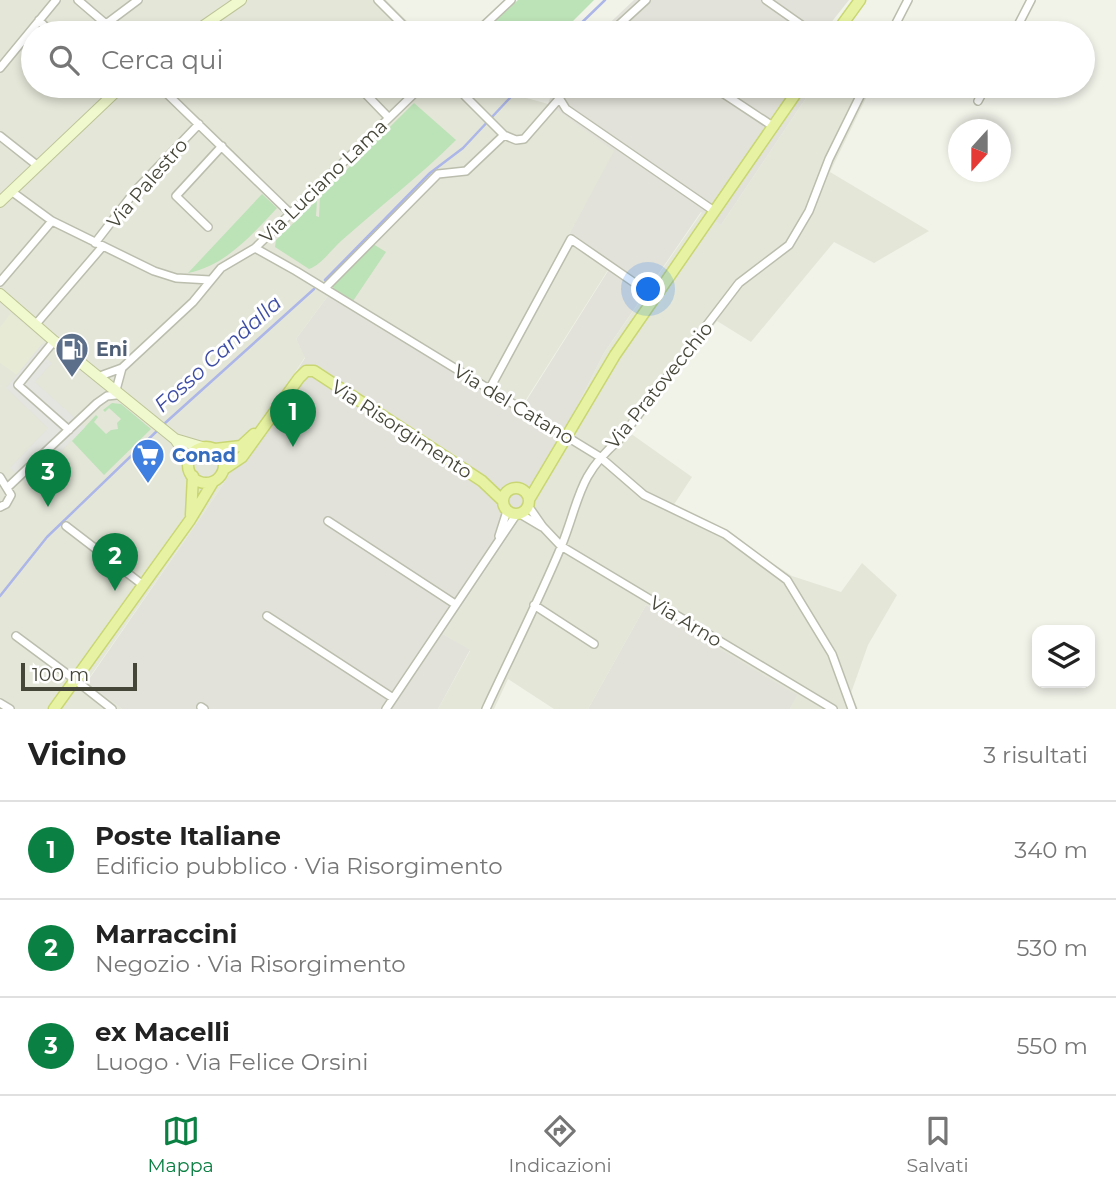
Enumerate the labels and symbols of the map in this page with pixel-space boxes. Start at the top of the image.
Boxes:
street label: Via Luciano Lama [255,115,392,248]
north arrow [948,119,1011,182]
street label: Via Palestro [102,134,193,233]
your location [631,272,665,306]
water label: Fosso Candalla [149,290,286,417]
street label: Via Pratovecchio [601,317,718,454]
fuel station icon: Eni [53,330,91,379]
place label: Eni [96,338,128,361]
street label: Via del Catano [449,359,578,449]
street label: Via Risorgimento [327,375,477,484]
pin: 1 [270,389,316,447]
supermarket icon: Conad [129,436,167,485]
place label: Conad [172,444,236,467]
pin: 3 [25,449,71,507]
pin: 2 [92,533,138,591]
street label: Via Arno [645,591,726,652]
scale bar [21,660,136,692]

